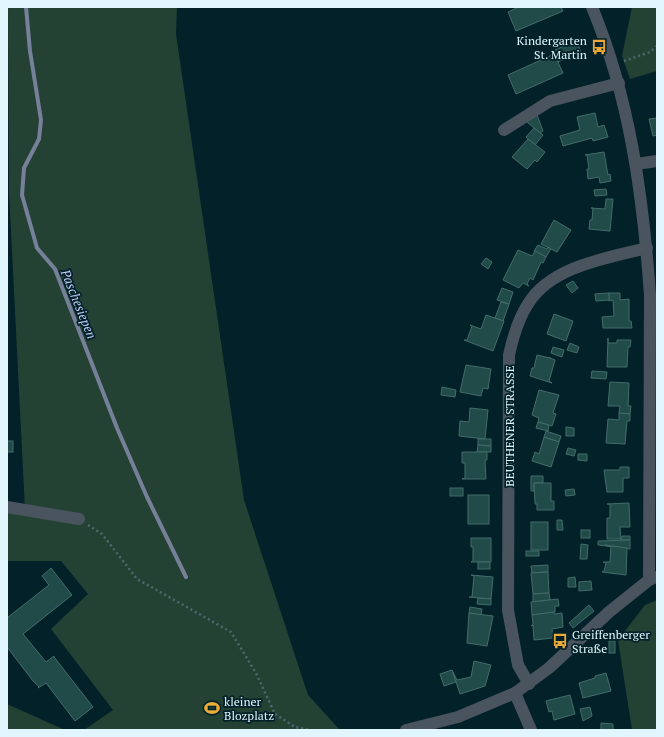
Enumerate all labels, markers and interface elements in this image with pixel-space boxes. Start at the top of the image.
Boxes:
place label: Kindergarten St. Martin [517,33,587,62]
bus stop icon: Kindergarten St. Martin [590,38,608,56]
water label: Paschesiepen [57,266,101,341]
street label: BEUTHENER STRASSE [502,365,517,487]
place label: Greiffenberger Straße [572,627,650,656]
bus stop icon: Greiffenberger Straße [551,632,569,650]
place label: kleiner Blozplatz [224,694,274,723]
sports icon: kleiner Blozplatz [203,699,221,717]

